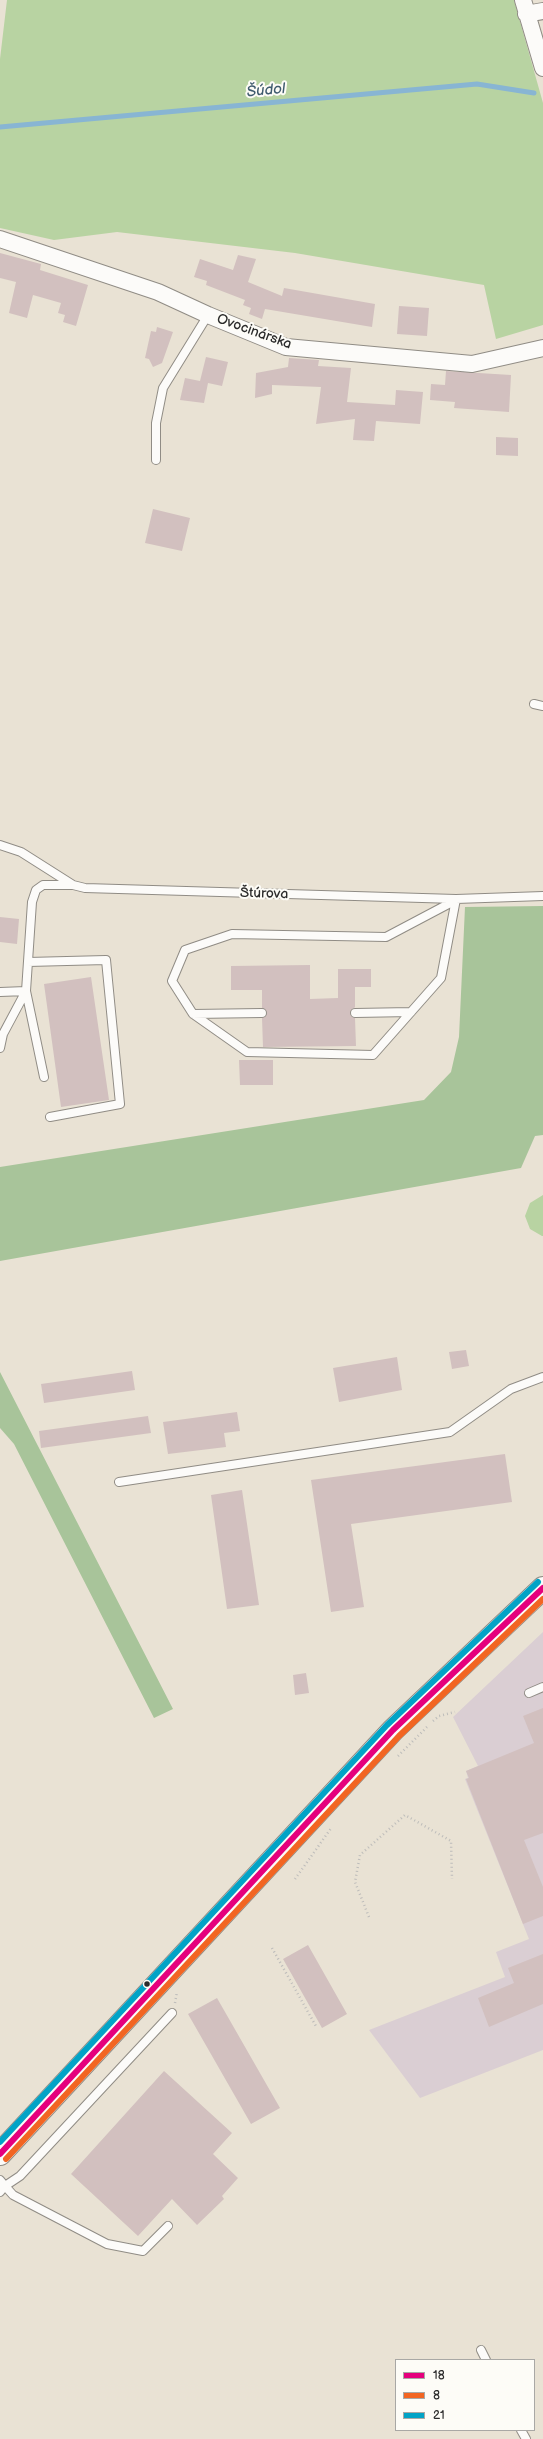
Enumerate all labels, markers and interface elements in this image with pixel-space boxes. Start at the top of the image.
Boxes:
water label: Šúdol [246,80,286,102]
street label: Ovocinárska [214,311,294,353]
street label: Štúrova [240,885,288,903]
unlabelled marker [142,1979,152,1989]
legend [395,2359,535,2431]
text: 18 [433,2368,445,2383]
text: 8 [433,2388,440,2403]
text: 21 [433,2408,445,2423]

